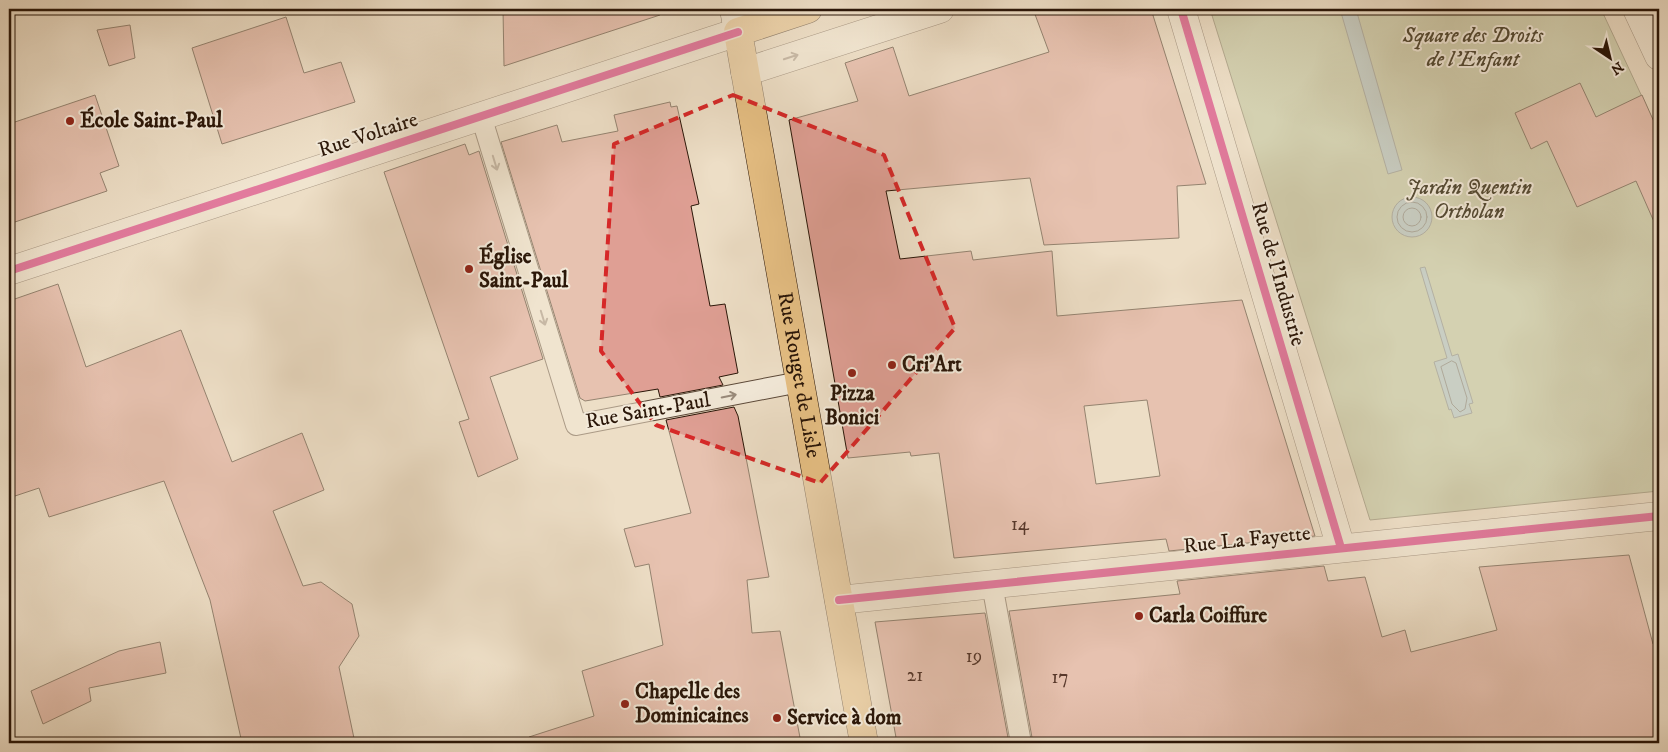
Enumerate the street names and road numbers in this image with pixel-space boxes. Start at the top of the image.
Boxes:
street label: Rue Voltaire [315,107,421,163]
street label: Rue de l'Industrie [1245,199,1311,349]
street label: Rue Rouget de Lisle [771,290,826,460]
street label: Rue Saint-Paul [584,387,713,435]
street label: Rue La Fayette [1182,520,1312,560]

